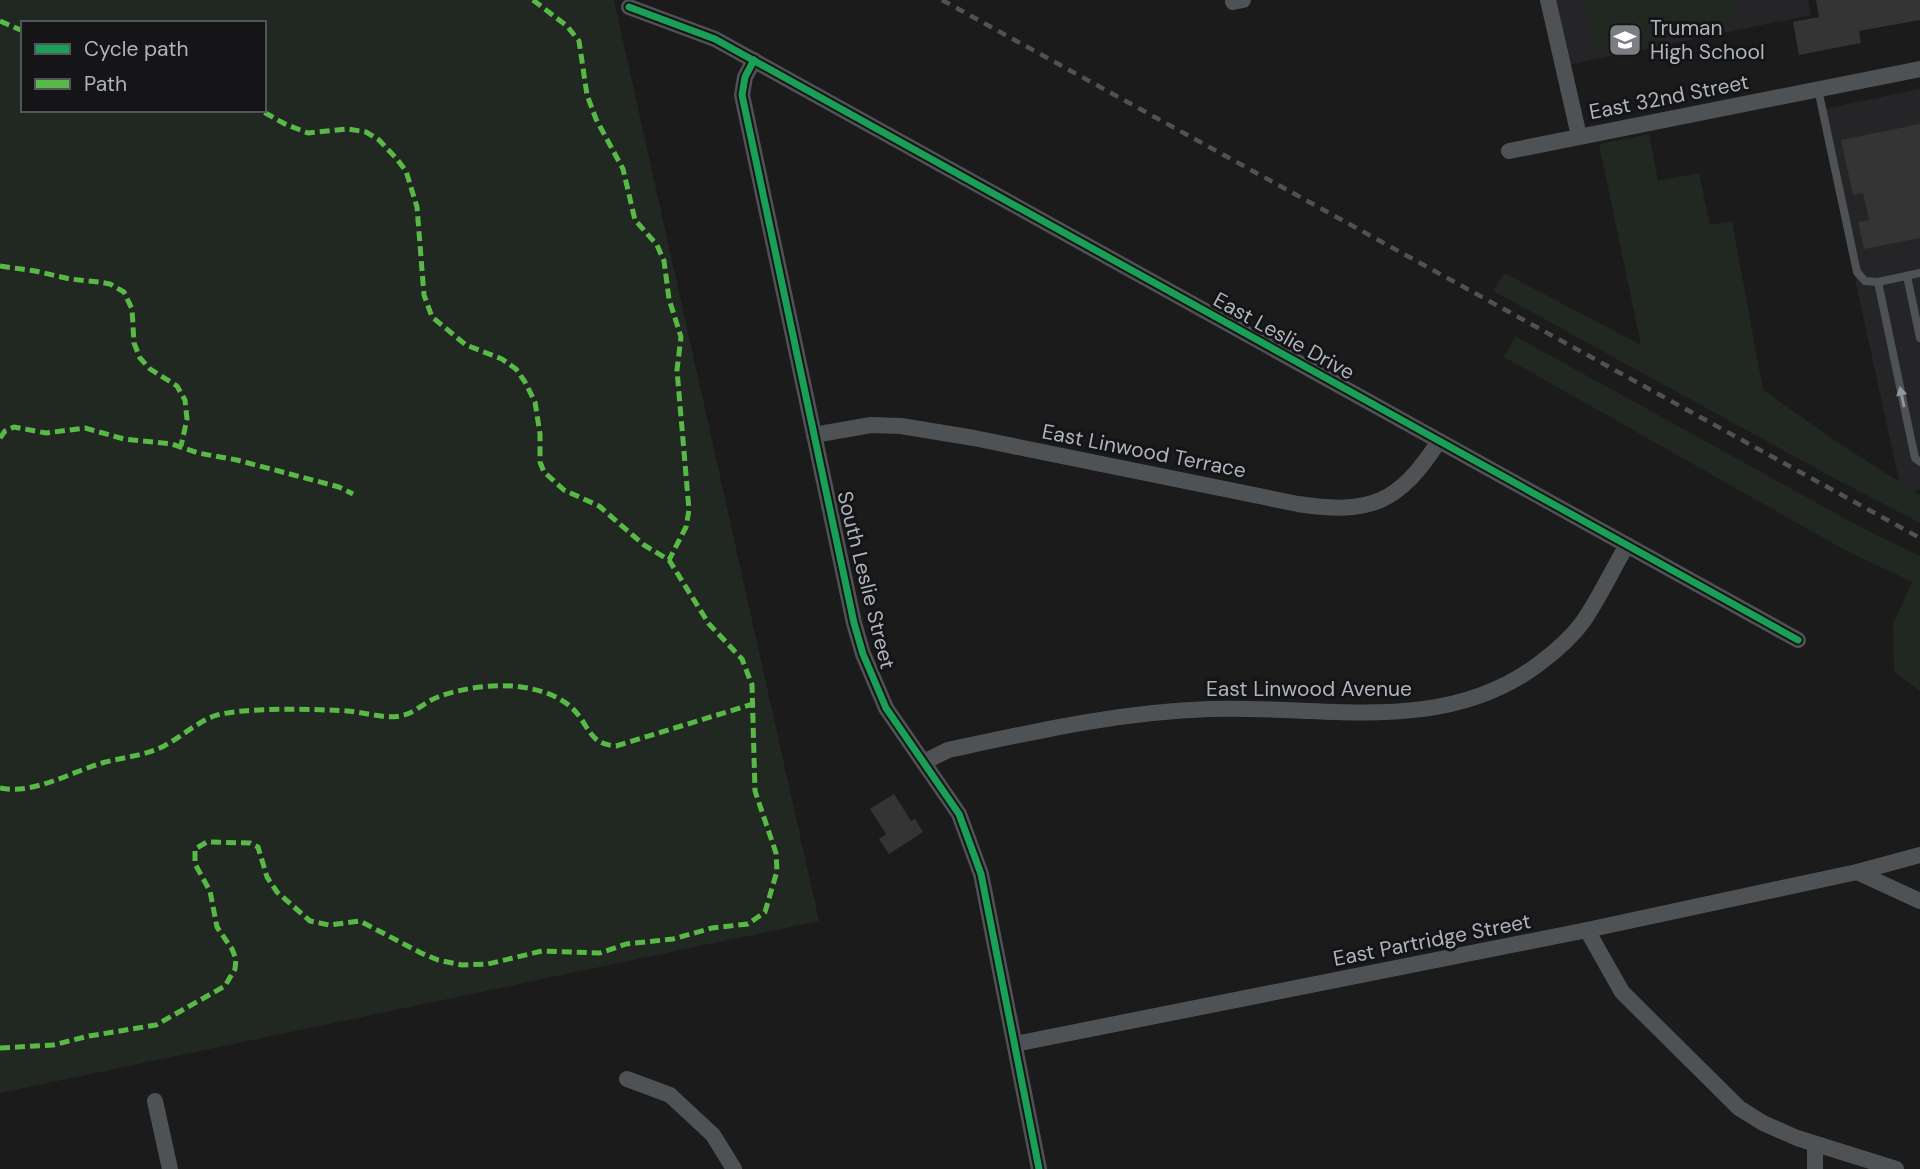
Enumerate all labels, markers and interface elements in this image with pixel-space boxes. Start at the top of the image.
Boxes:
place label: Truman High School [1650,14,1765,66]
legend [21,21,266,112]
school or university icon: Truman High School [1606,21,1644,59]
text: Cycle path [84,35,189,63]
street label: East 32nd Street [1587,68,1751,126]
text: Path [84,70,127,98]
street label: East Leslie Drive [1208,286,1360,386]
one-way arrow [1897,386,1908,408]
street label: East Linwood Terrace [1040,417,1249,485]
street label: South Leslie Street [830,488,902,672]
street label: East Linwood Avenue [1206,675,1412,703]
street label: East Partridge Street [1331,907,1533,973]

